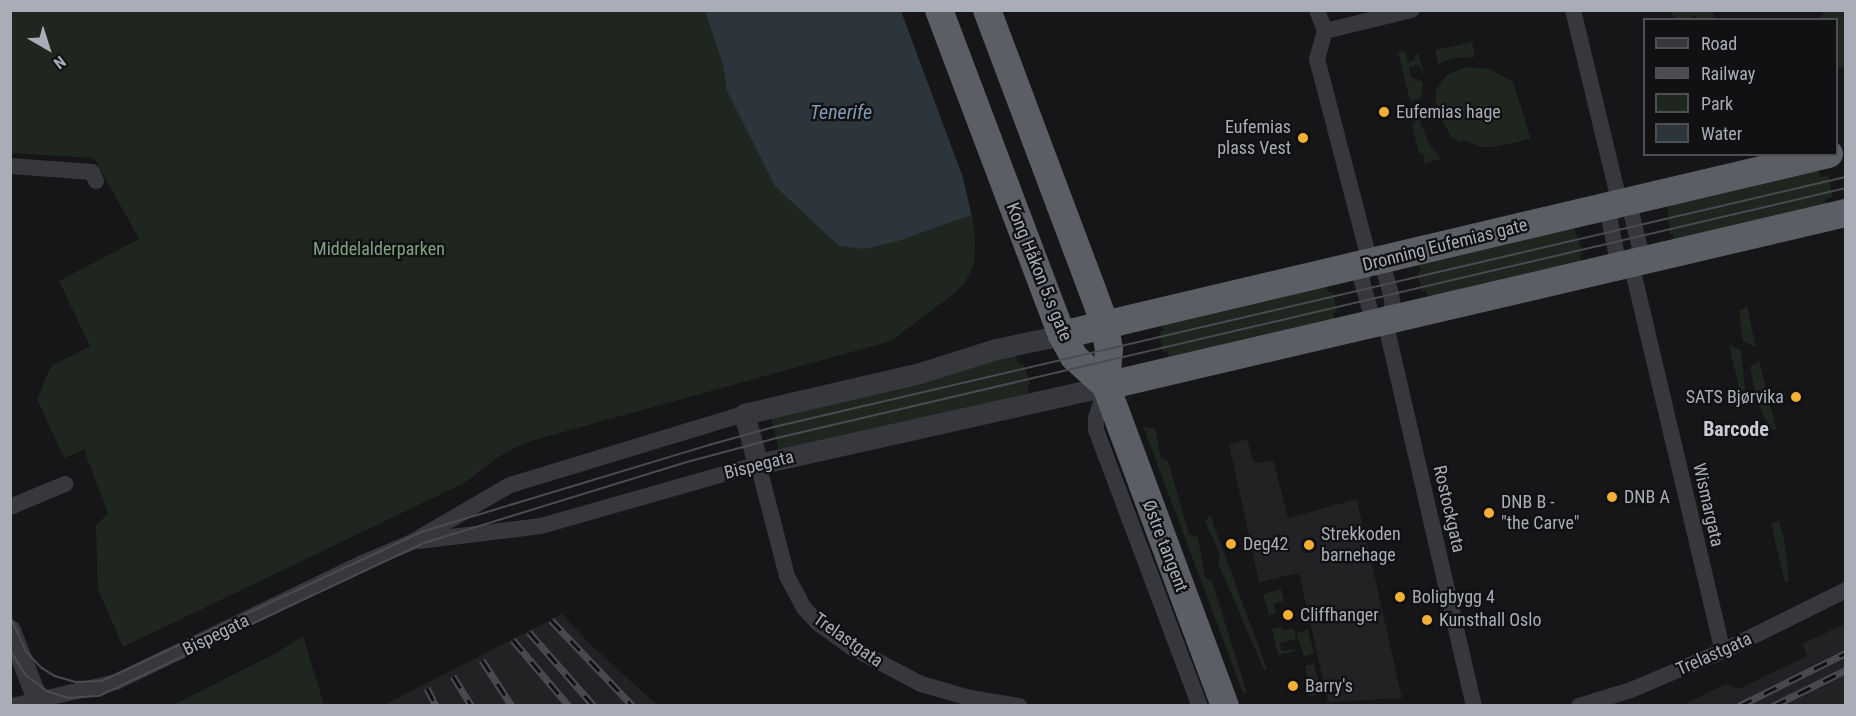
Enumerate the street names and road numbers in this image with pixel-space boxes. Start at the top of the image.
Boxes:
street label: Kong Håkon 5.s gate [1001,200,1077,344]
street label: Dronning Eufemias gate [1360,214,1530,276]
street label: Bispegata [722,446,796,484]
street label: Wismargata [1688,461,1728,549]
street label: Rostockgata [1429,463,1469,555]
street label: Østre tangent [1138,497,1192,595]
street label: Trelastgata [809,608,887,672]
street label: Bispegata [179,610,253,660]
street label: Trelastgata [1673,628,1755,680]

